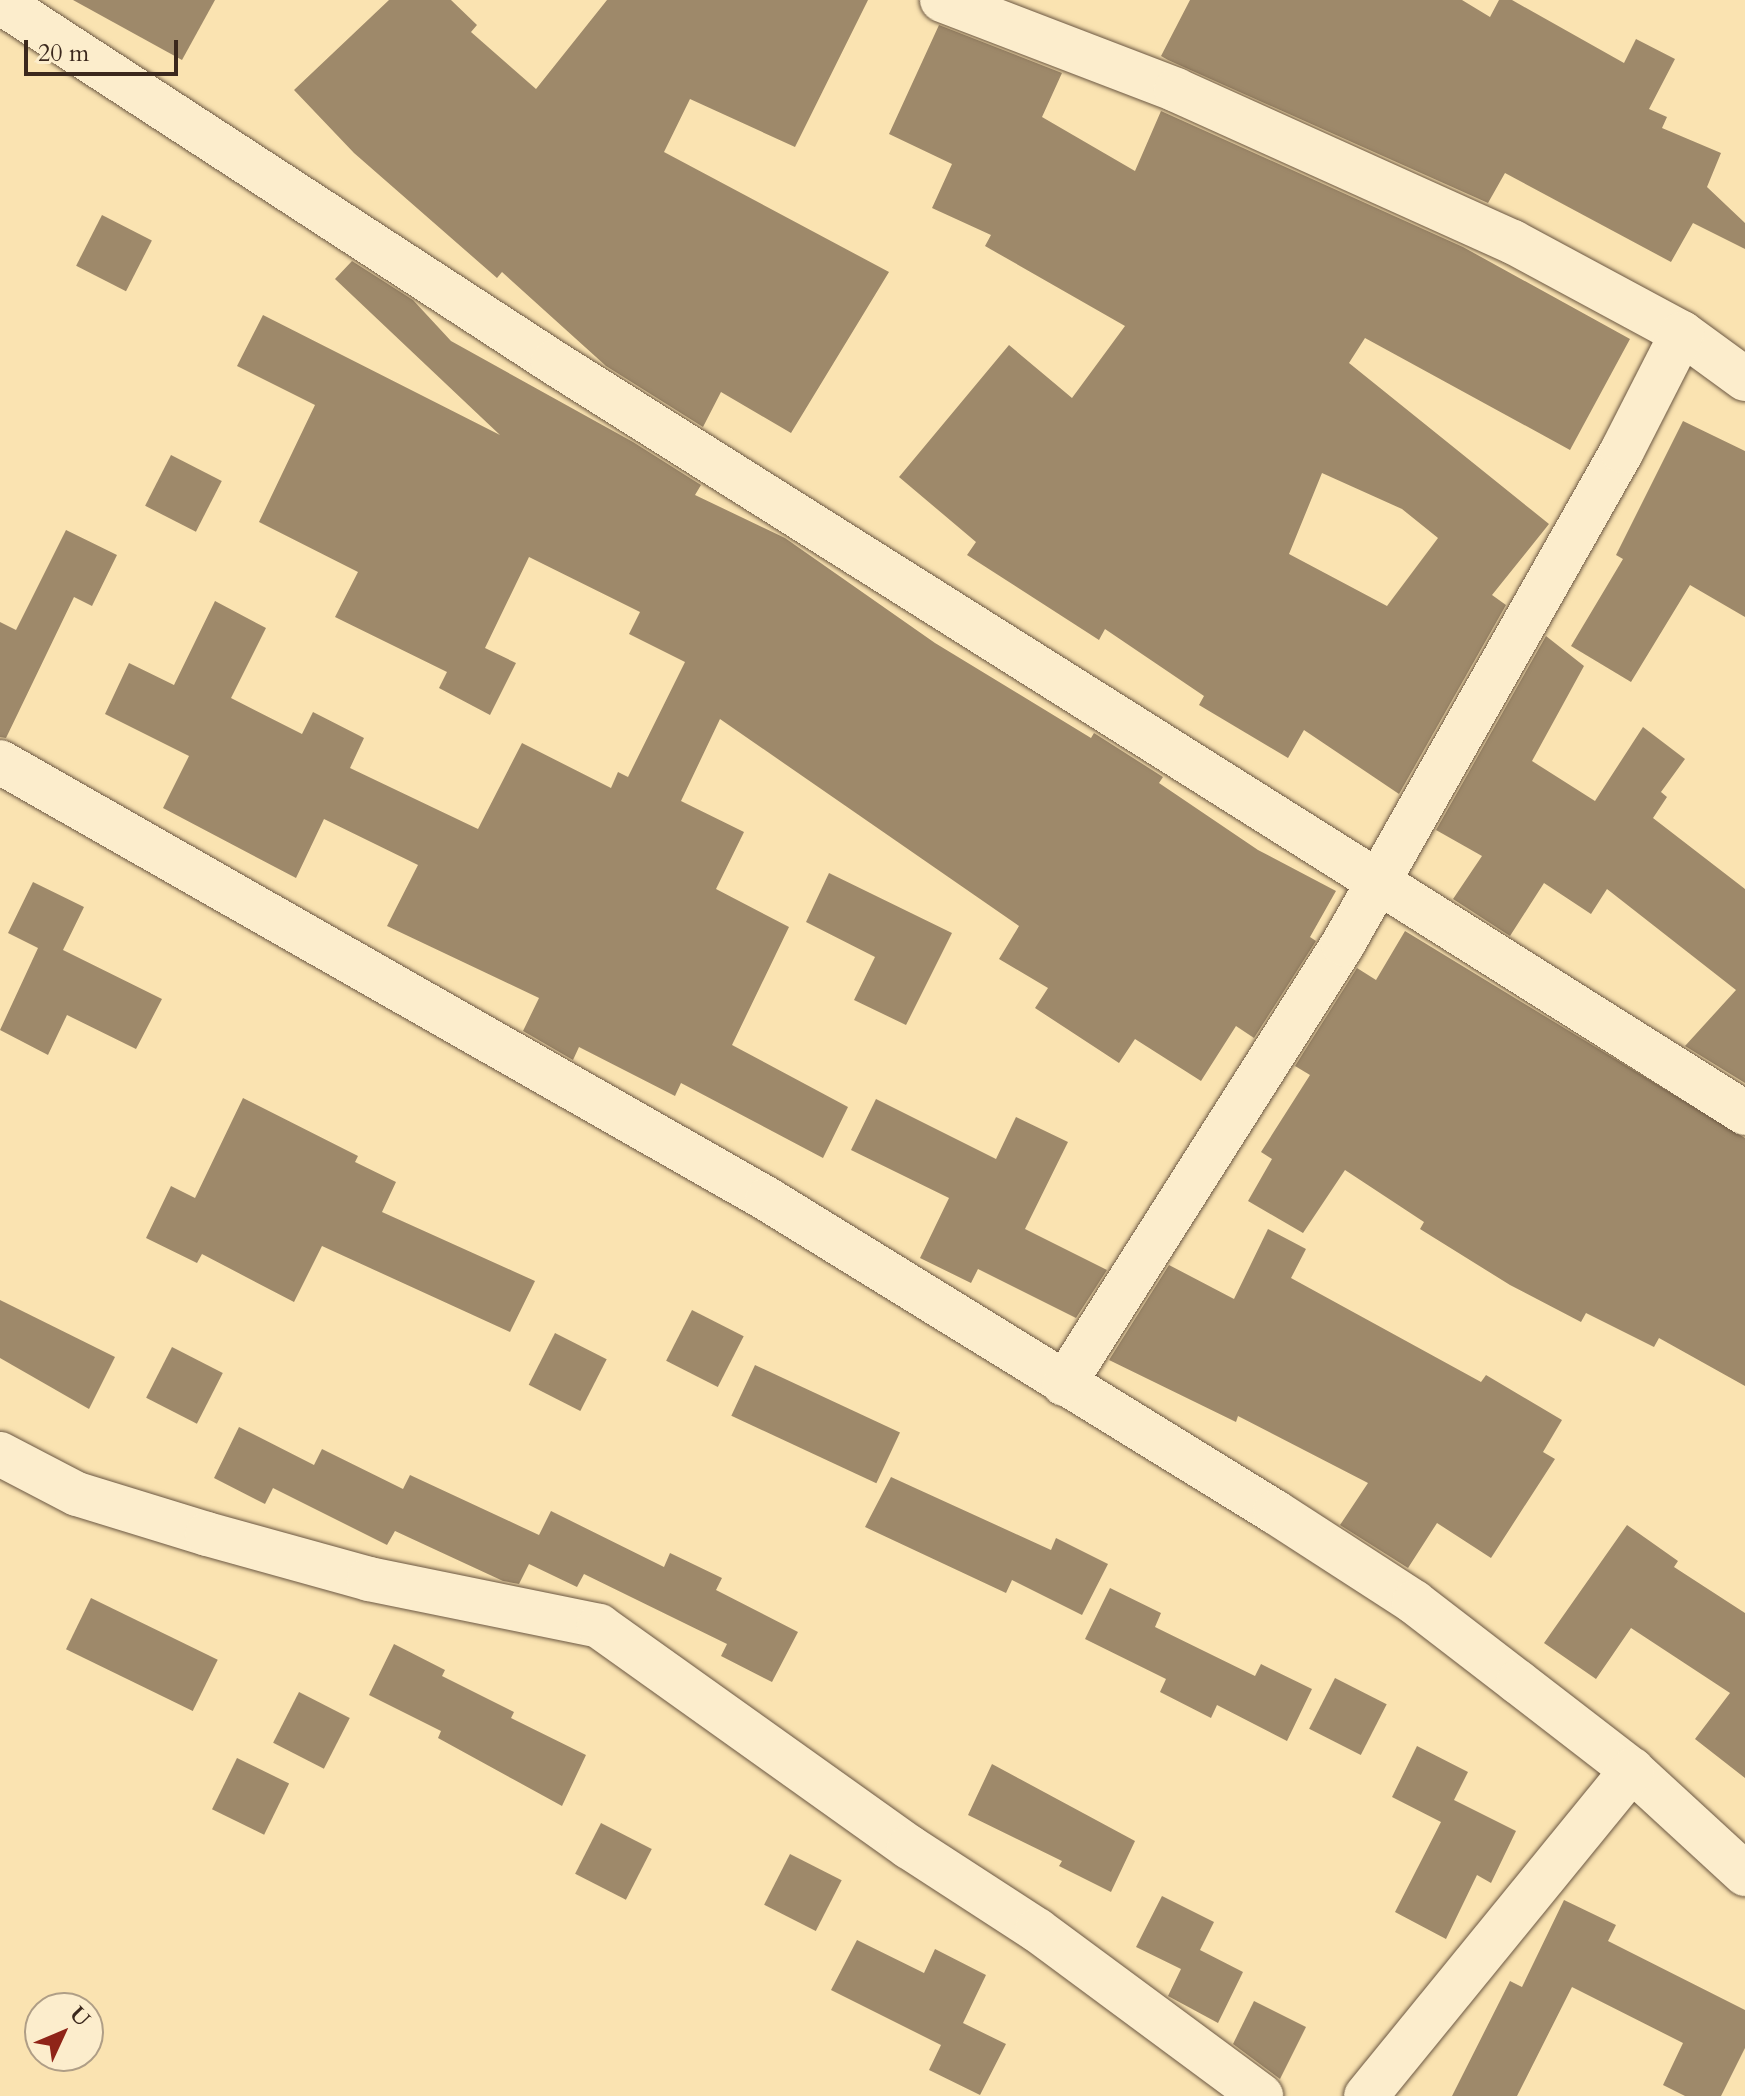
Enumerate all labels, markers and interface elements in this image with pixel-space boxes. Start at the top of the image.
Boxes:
scale bar [28,24,182,74]
text: 20 m [38,37,89,70]
north arrow [24,1992,104,2072]
text: U [63,2000,97,2034]

